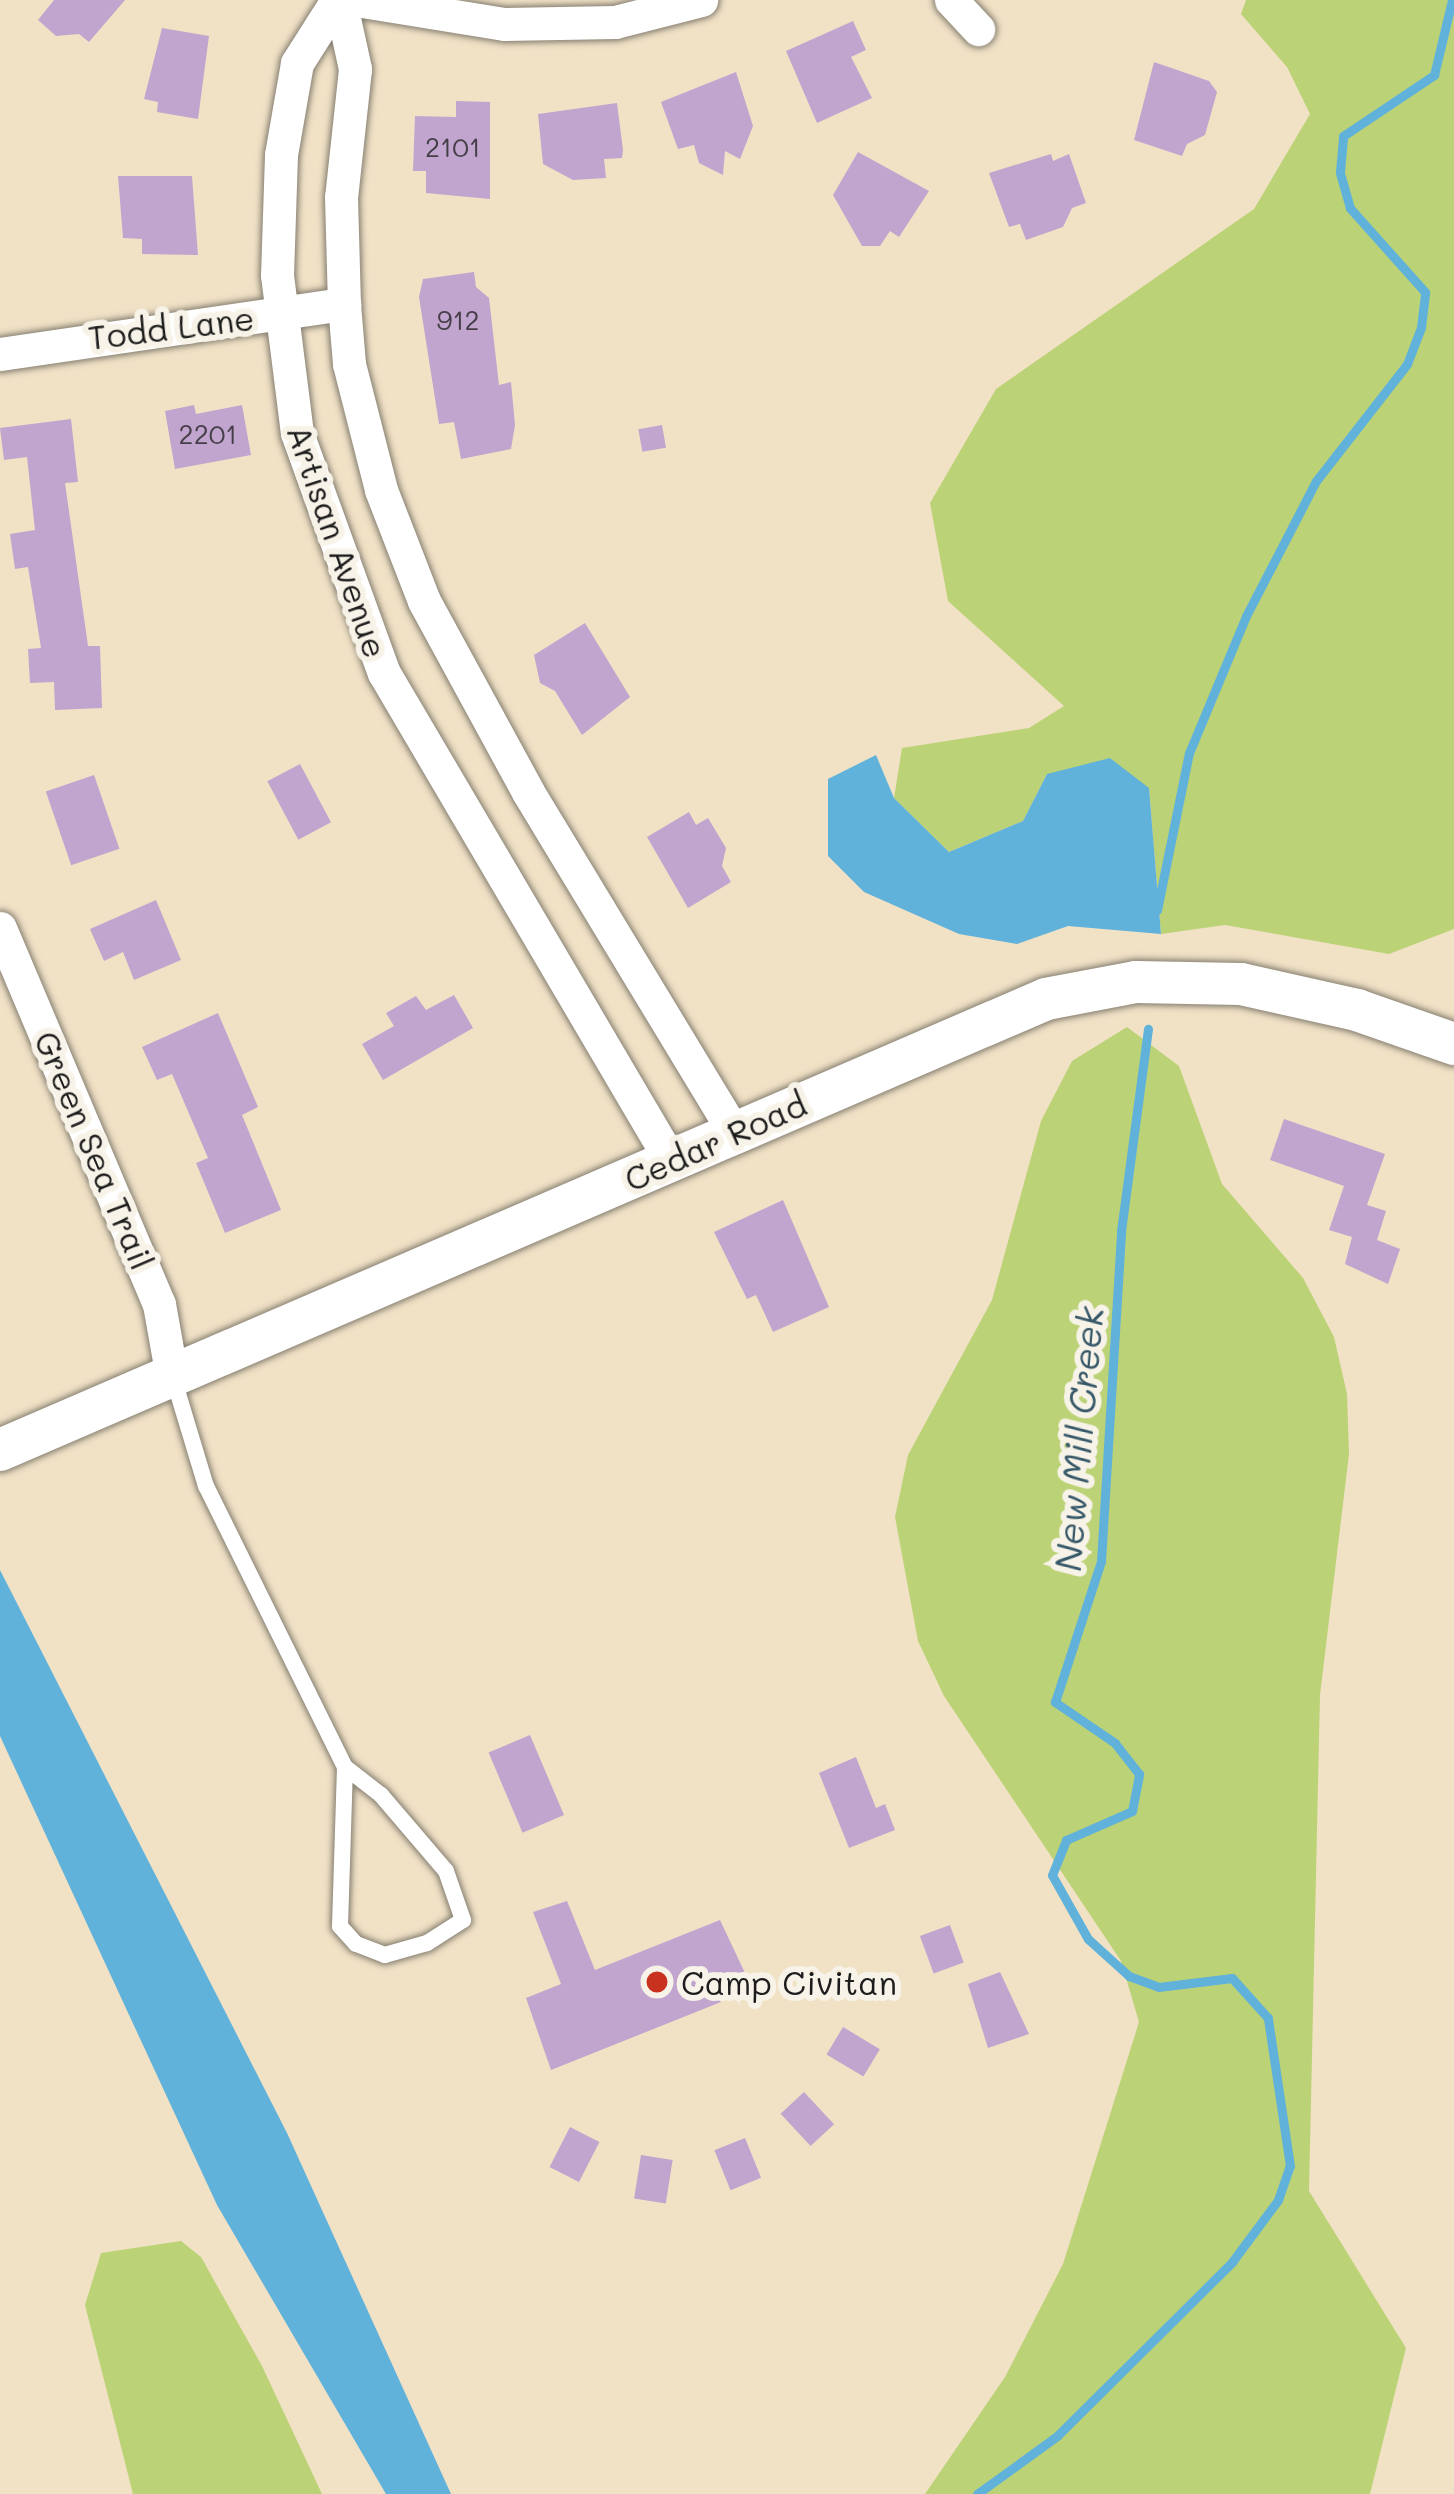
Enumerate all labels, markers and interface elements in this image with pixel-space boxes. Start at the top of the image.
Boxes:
house number: 2101 [425,131,481,163]
street label: Todd Lane [86,297,256,357]
house number: 912 [436,304,480,336]
house number: 2201 [179,418,237,450]
street label: Artisan Avenue [280,419,396,663]
street label: Green Sea Trail [27,1025,163,1275]
street label: Cedar Road [618,1083,812,1199]
water label: New Mill Creek [1045,1305,1111,1573]
place label: Camp Civitan [681,1962,897,2002]
marker: Camp Civitan [644,1969,670,1995]

